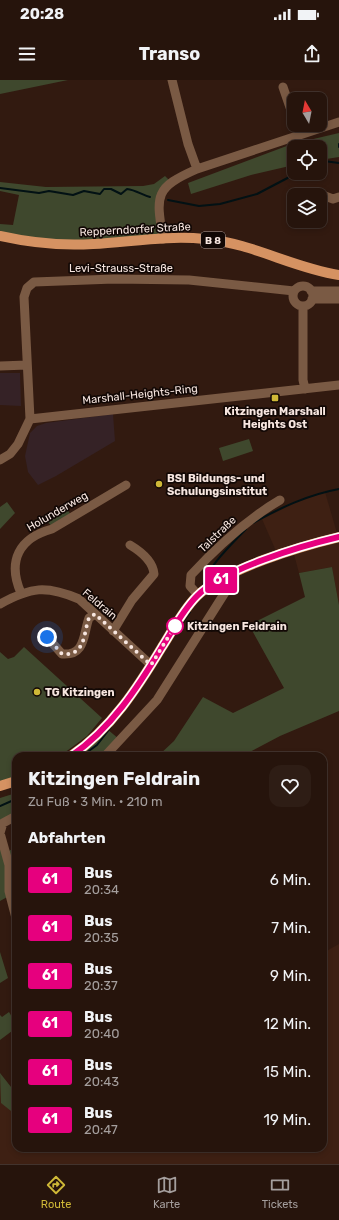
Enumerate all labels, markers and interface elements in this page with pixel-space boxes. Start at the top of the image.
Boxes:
text: 20:28 [20,5,64,23]
icon: menu [16,43,38,65]
text: Transo [139,43,200,65]
icon: share [301,43,323,65]
north arrow [287,92,327,132]
map controls [287,92,327,228]
button: locate [287,140,327,180]
button: layers [287,188,327,228]
street label: Repperndorfer Straße [79,220,191,239]
road number: B 8 [201,232,225,248]
street label: Levi-Strauss-Straße [69,262,173,275]
street label: Marshall-Heights-Ring [82,382,198,407]
marker: Kitzingen Marshall Heights Ost [270,393,280,403]
place label: Kitzingen Marshall Heights Ost [224,405,326,431]
place label: BSI Bildungs- und Schulungsinstitut [167,472,267,498]
marker: BSI Bildungs- und Schulungsinstitut [154,479,164,489]
street label: Holunderweg [24,489,90,534]
street label: Talstraße [196,513,239,555]
line badge: 61 [203,567,239,593]
text: 61 [213,571,229,588]
street label: Feldrain [80,586,120,623]
marker: Kitzingen Feldrain [166,617,184,635]
place label: Kitzingen Feldrain [187,620,287,633]
your location [37,627,57,647]
place label: TG Kitzingen [45,686,115,699]
marker: TG Kitzingen [32,687,42,697]
button: heart [269,765,311,807]
text: Kitzingen Feldrain [28,767,200,790]
text: Zu Fuß · 3 Min. · 210 m [28,794,163,809]
text: Abfahrten [28,829,106,847]
text: Bus [84,864,112,882]
text: 61 [42,871,58,888]
text: 6 Min. [270,871,311,889]
text: 20:34 [84,882,119,897]
text: Bus [84,912,112,930]
text: 61 [42,919,58,936]
text: 7 Min. [271,919,311,937]
text: 20:35 [84,930,119,945]
text: Bus [84,960,112,978]
text: 61 [42,967,58,984]
text: 9 Min. [270,967,311,985]
text: 20:37 [84,978,118,993]
text: Bus [84,1008,112,1026]
text: 61 [42,1015,58,1032]
text: 12 Min. [264,1015,311,1033]
text: 20:40 [84,1026,120,1041]
text: Bus [84,1056,112,1074]
text: 61 [42,1063,58,1080]
text: 15 Min. [264,1063,311,1081]
text: 20:43 [84,1074,119,1089]
text: Bus [84,1104,112,1122]
text: 61 [42,1111,58,1128]
text: 19 Min. [264,1111,311,1129]
text: 20:47 [84,1122,118,1137]
tab: Route [41,1174,71,1211]
tab: Karte [153,1174,180,1211]
tab: Tickets [262,1174,298,1211]

